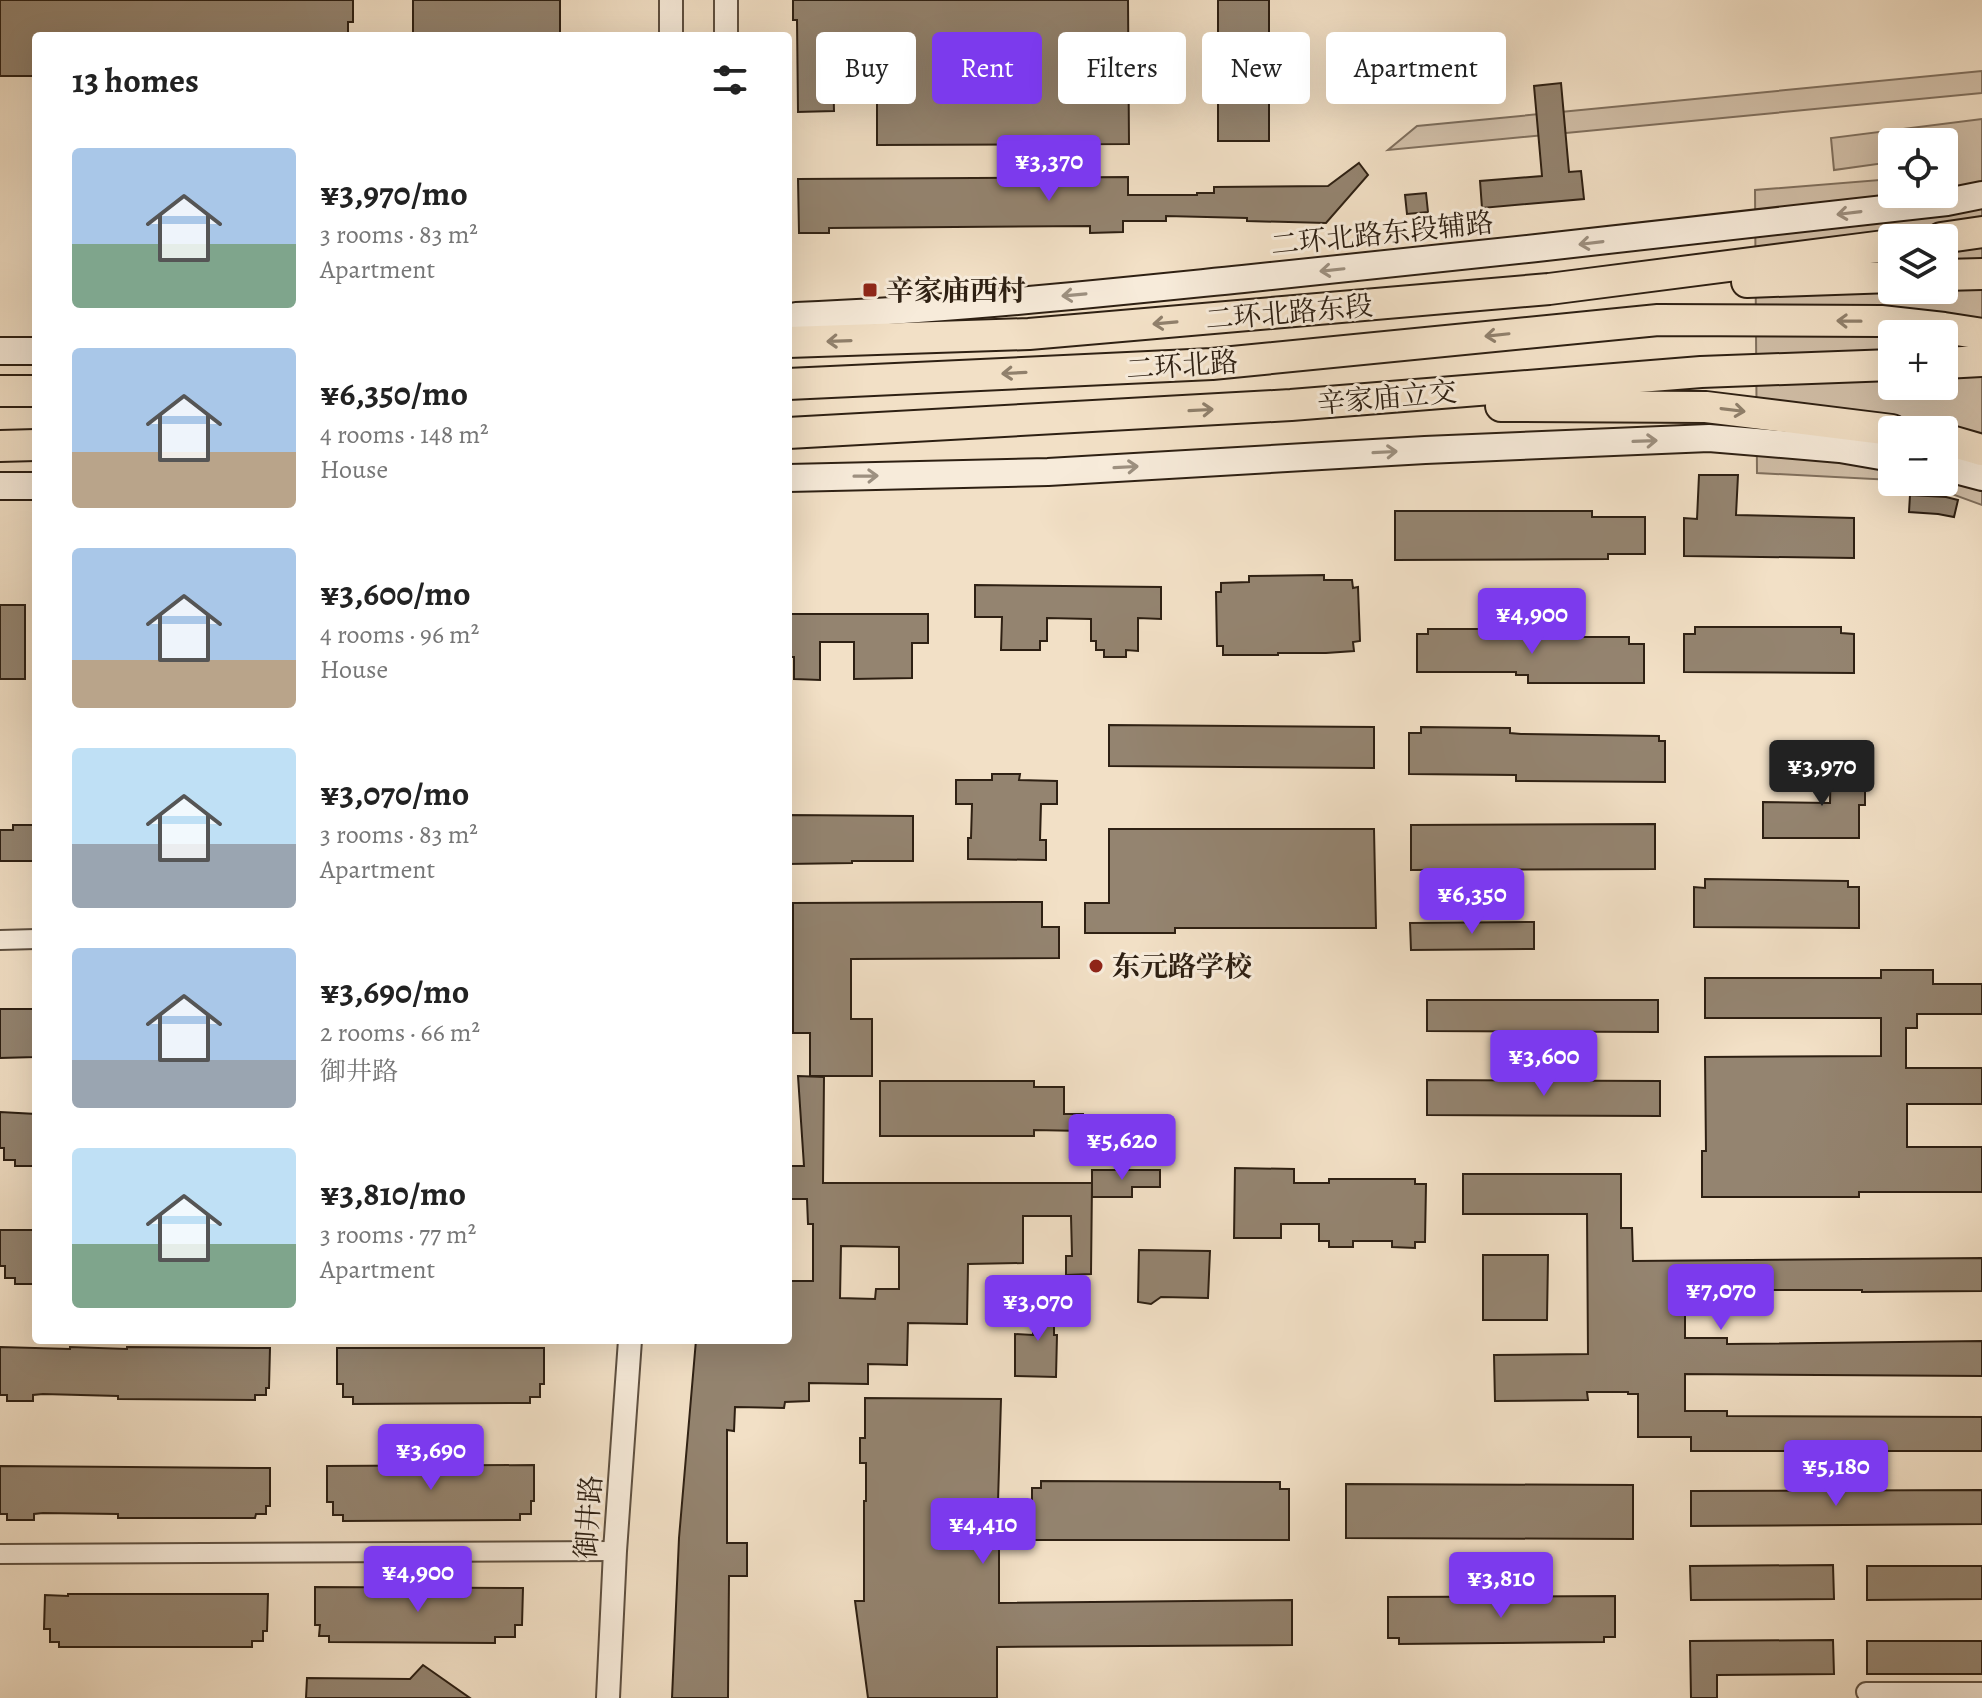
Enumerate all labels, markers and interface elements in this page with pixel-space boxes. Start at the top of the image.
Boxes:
chip: Buy [816,32,916,104]
chip: Rent [932,32,1042,104]
chip: Filters [1058,32,1186,104]
chip: New [1202,32,1310,104]
chip: Apartment [1326,32,1506,104]
text: 13 homes [72,57,199,104]
icon: filters [708,58,752,102]
map controls [1878,128,1958,496]
button: locate [1878,128,1958,208]
pin: ¥3,370 [984,135,1114,203]
text: ¥3,370 [1015,143,1083,178]
text: ¥3,970/mo [320,170,468,217]
icon: home [136,180,232,276]
street label: 二环北路东段辅路 [1269,203,1495,265]
one-way arrow [1837,206,1862,221]
text: 3 rooms · 83 m² [320,217,478,252]
button: layers [1878,224,1958,304]
one-way arrow [1578,236,1605,251]
text: Apartment [320,252,435,287]
one-way arrow [1320,263,1346,278]
place label: 辛家庙西村 [886,272,1026,310]
marker: 辛家庙西村 [861,281,879,299]
one-way arrow [1061,287,1088,302]
street label: 二环北路东段 [1204,287,1374,339]
one-way arrow [1836,313,1863,329]
one-way arrow [1152,315,1179,330]
button: + [1878,320,1958,400]
one-way arrow [1484,328,1511,343]
one-way arrow [826,333,853,348]
street label: 二环北路 [1125,343,1239,389]
one-way arrow [1001,366,1028,381]
text: ¥6,350/mo [320,370,468,417]
street label: 辛家庙立交 [1316,373,1458,423]
icon: home [136,380,232,476]
one-way arrow [1187,402,1214,417]
one-way arrow [1719,403,1746,418]
button: − [1878,416,1958,496]
text: 4 rooms · 148 m² [320,417,489,452]
one-way arrow [1631,433,1658,448]
one-way arrow [1371,445,1398,460]
text: House [320,452,388,487]
one-way arrow [1112,459,1139,474]
one-way arrow [852,468,879,484]
text: ¥3,600/mo [320,570,471,617]
icon: home [136,580,232,676]
pin: ¥4,900 [1467,588,1597,656]
text: ¥4,900 [1496,596,1568,631]
text: 4 rooms · 96 m² [320,617,479,652]
text: House [320,652,388,687]
pin: ¥3,970 [1757,740,1887,808]
text: ¥3,970 [1787,748,1857,783]
text: ¥3,070/mo [320,770,469,817]
icon: home [136,780,232,876]
text: 3 rooms · 83 m² [320,817,478,852]
text: Apartment [320,852,435,887]
pin: ¥6,350 [1407,868,1537,936]
text: ¥6,350 [1437,876,1507,911]
place label: 东元路学校 [1112,948,1252,986]
marker: 东元路学校 [1087,957,1105,975]
text: ¥3,690/mo [320,968,469,1015]
icon: home [136,980,232,1076]
text: 2 rooms · 66 m² [320,1015,480,1050]
pin: ¥3,600 [1479,1030,1609,1098]
text: ¥3,600 [1508,1038,1580,1073]
text: 御井路 [320,1054,398,1089]
pin: ¥5,620 [1057,1114,1187,1182]
text: ¥5,620 [1087,1122,1157,1157]
text: ¥3,810/mo [320,1170,466,1217]
icon: home [136,1180,232,1276]
text: 3 rooms · 77 m² [320,1217,476,1252]
text: Apartment [320,1252,435,1287]
pin: ¥7,070 [1656,1264,1786,1332]
text: ¥7,070 [1686,1272,1756,1307]
pin: ¥3,070 [973,1275,1103,1343]
text: ¥3,070 [1003,1283,1073,1318]
pin: ¥3,690 [366,1424,496,1492]
text: ¥3,690 [396,1432,466,1467]
pin: ¥5,180 [1771,1440,1901,1508]
text: ¥5,180 [1802,1448,1870,1483]
street label: 御井路 [567,1474,611,1560]
pin: ¥4,410 [918,1498,1048,1566]
text: ¥4,410 [949,1506,1017,1541]
pin: ¥4,900 [353,1546,483,1614]
pin: ¥3,810 [1436,1552,1566,1620]
text: ¥4,900 [382,1554,454,1589]
text: ¥3,810 [1467,1560,1535,1595]

